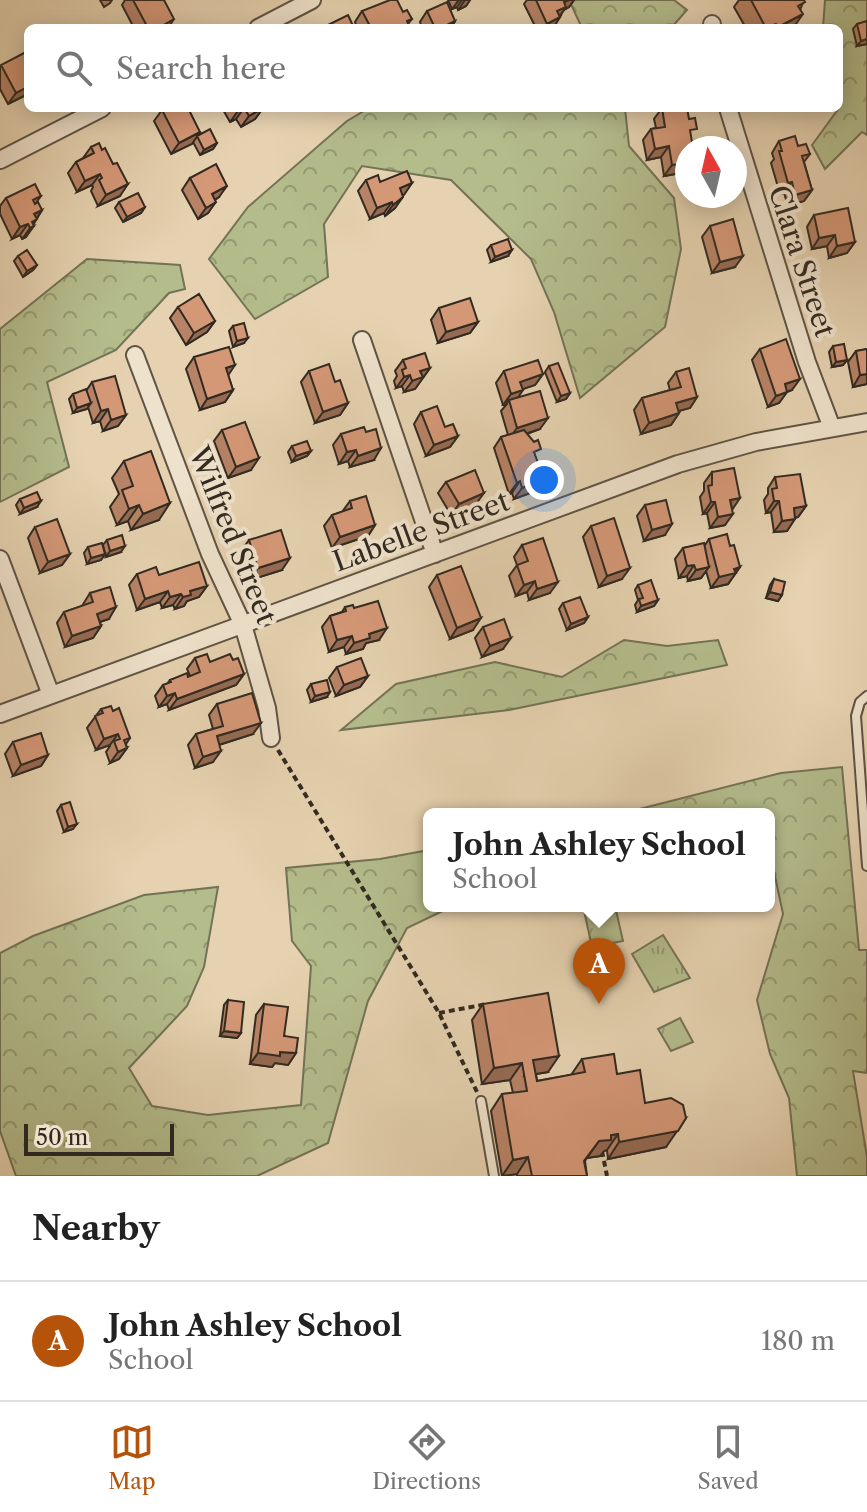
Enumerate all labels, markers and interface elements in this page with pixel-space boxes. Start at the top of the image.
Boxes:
search box [24,24,843,112]
icon: search [52,46,96,90]
text: Search here [116,50,286,87]
north arrow [675,136,747,208]
street label: Clara Street [761,181,843,341]
street label: Wilfred Street [182,440,284,629]
your location [524,460,564,500]
street label: Labelle Street [328,483,514,579]
popup [423,808,775,912]
text: John Ashley School [452,826,746,863]
text: School [452,863,537,895]
pin: A [573,938,625,1004]
scale bar [24,1120,174,1156]
text: 50 m [36,1124,88,1151]
text: Nearby [32,1207,160,1249]
text: John Ashley School [108,1307,402,1344]
text: A [48,1325,68,1357]
text: 180 m [761,1325,835,1357]
text: School [108,1344,193,1376]
tab: Map [108,1420,156,1495]
tab: Directions [372,1420,481,1495]
tab: Saved [698,1420,759,1495]

